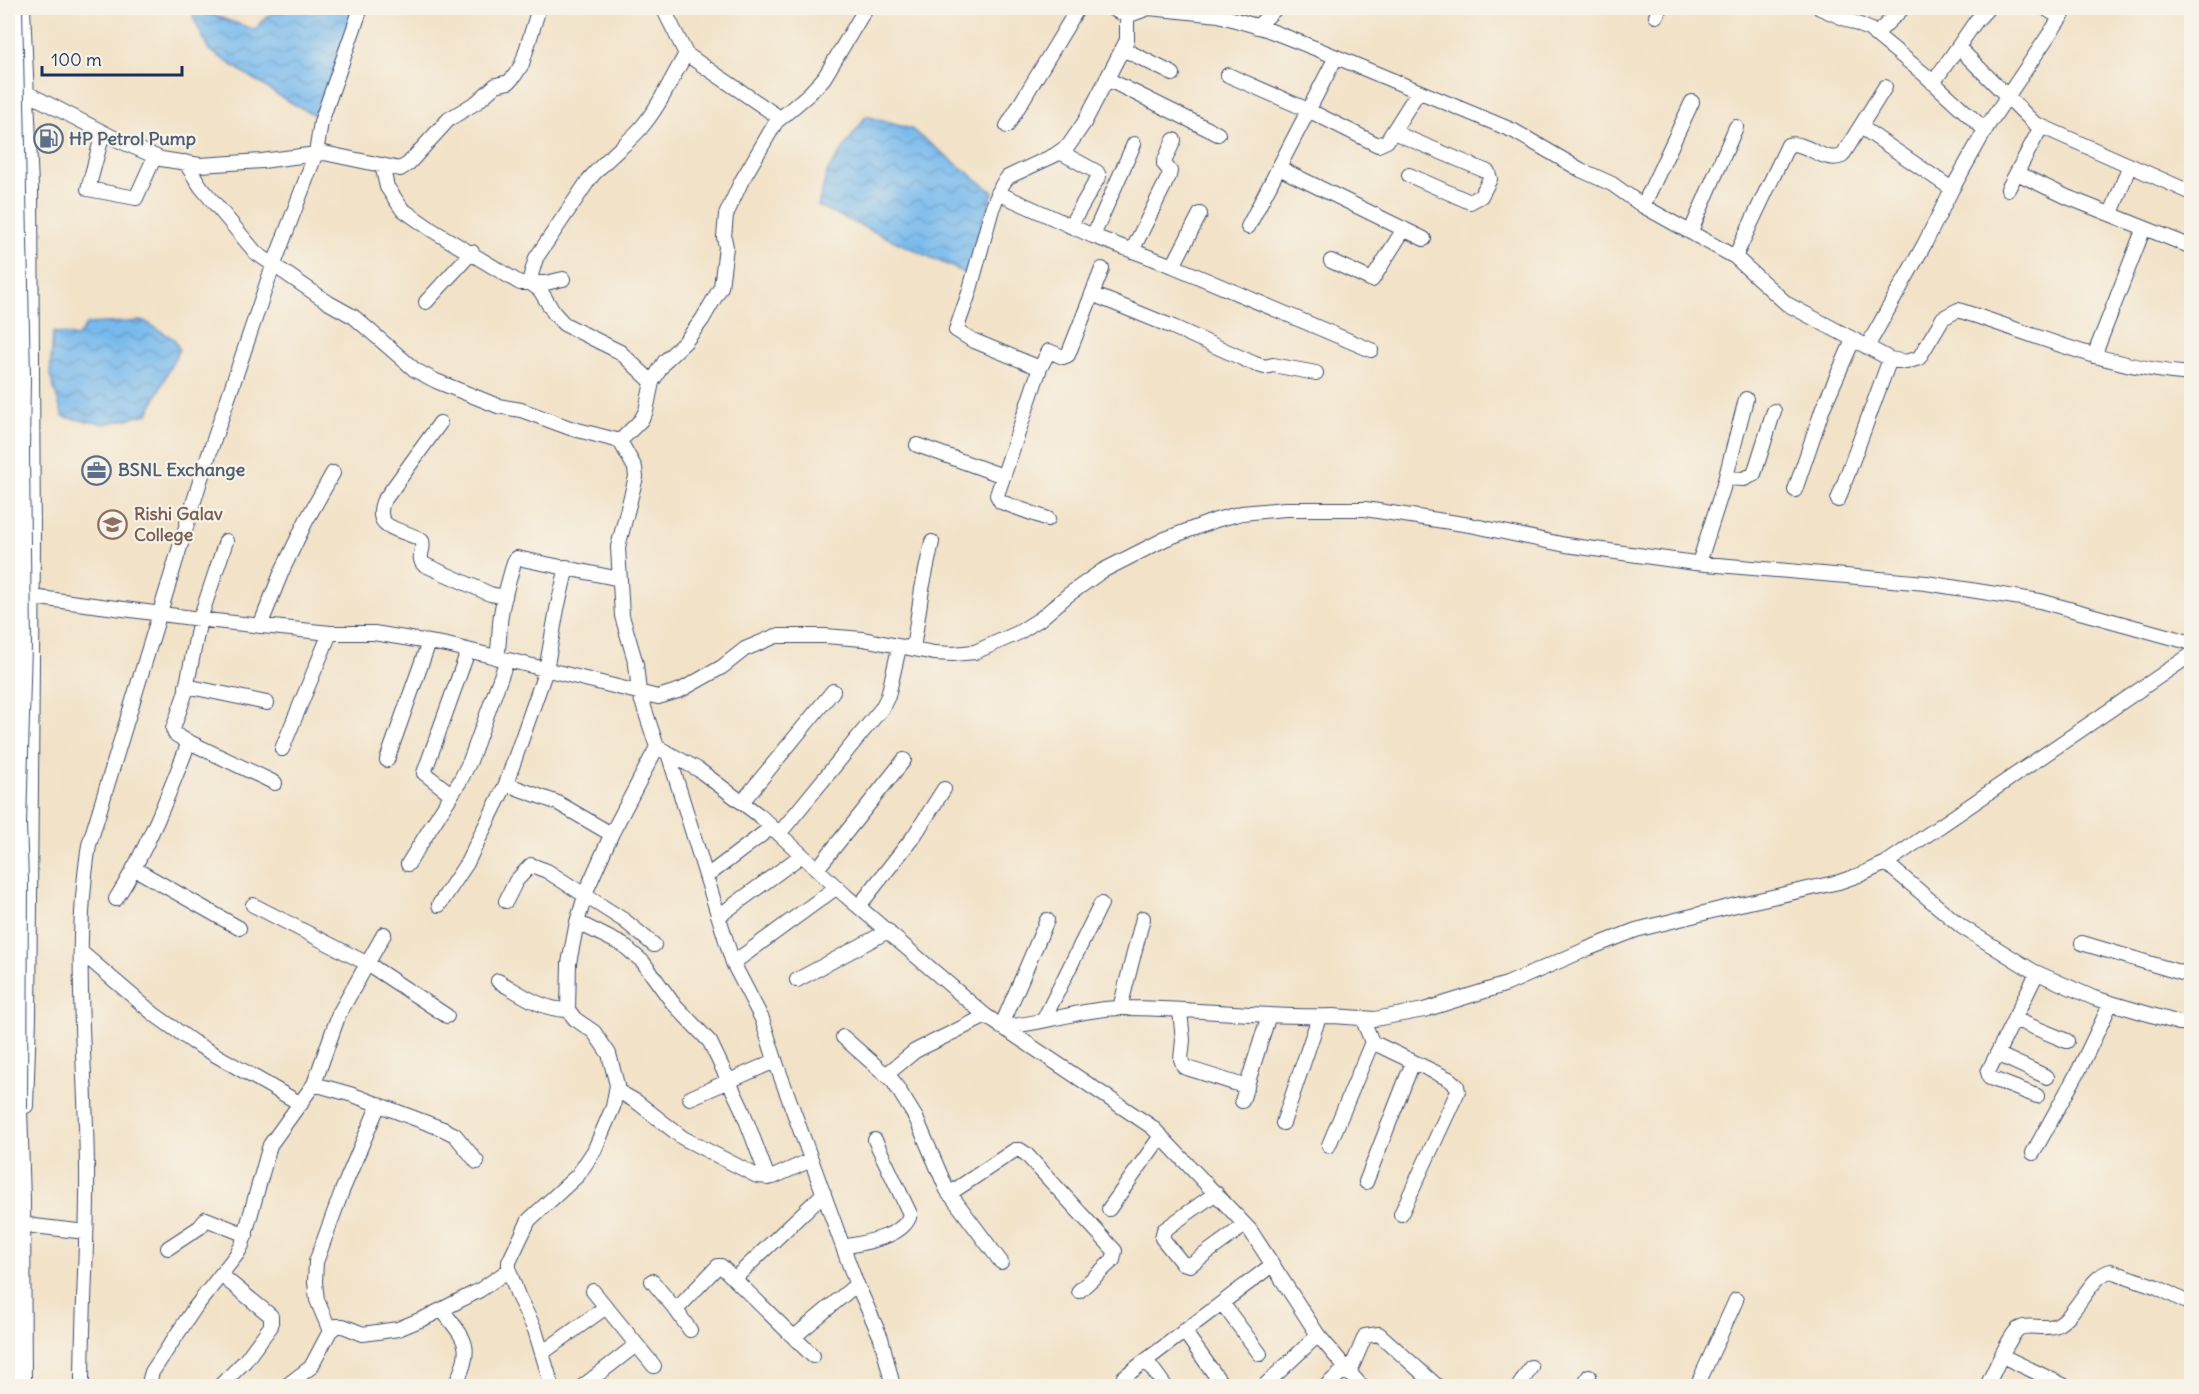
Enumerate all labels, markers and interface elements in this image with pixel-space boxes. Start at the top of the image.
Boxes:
scale bar [42,39,182,77]
text: 100 m [51,48,102,71]
fuel station icon: HP Petrol Pump [32,123,64,155]
place label: HP Petrol Pump [69,127,196,150]
office icon: BSNL Exchange [81,454,113,486]
place label: BSNL Exchange [118,458,246,481]
place label: Rishi Galav College [134,502,223,546]
school or university icon: Rishi Galav College [97,508,129,540]

